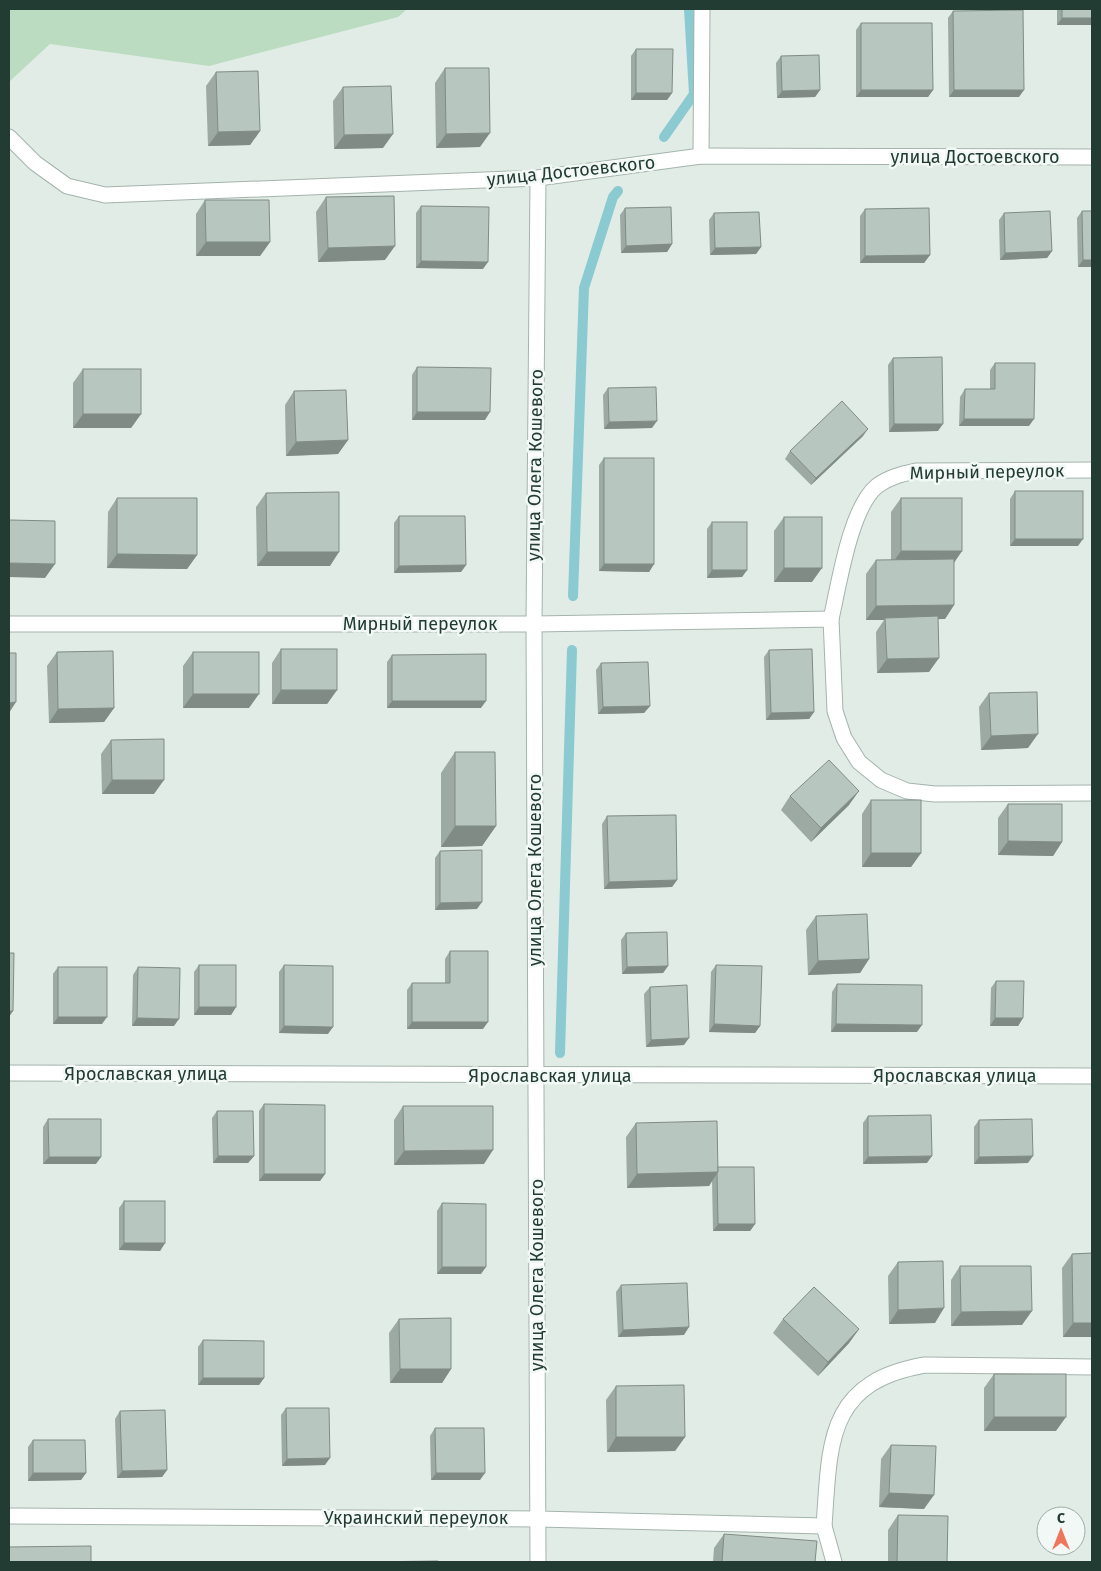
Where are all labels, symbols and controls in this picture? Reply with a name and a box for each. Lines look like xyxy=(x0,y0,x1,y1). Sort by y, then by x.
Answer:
street label: улица Достоевского xyxy=(890,146,1060,168)
street label: улица Достоевского xyxy=(486,151,656,191)
street label: улица Олега Кошевого xyxy=(522,369,548,561)
street label: Мирный переулок xyxy=(909,460,1065,484)
street label: Мирный переулок xyxy=(343,613,498,635)
street label: улица Олега Кошевого xyxy=(524,774,546,966)
street label: Ярославская улица xyxy=(64,1063,228,1085)
street label: Ярославская улица xyxy=(468,1065,632,1087)
street label: Ярославская улица xyxy=(873,1065,1037,1087)
street label: улица Олега Кошевого xyxy=(526,1179,548,1371)
north arrow xyxy=(1036,1506,1086,1556)
street label: Украинский переулок xyxy=(324,1507,509,1529)
text: С xyxy=(1057,1510,1065,1527)

